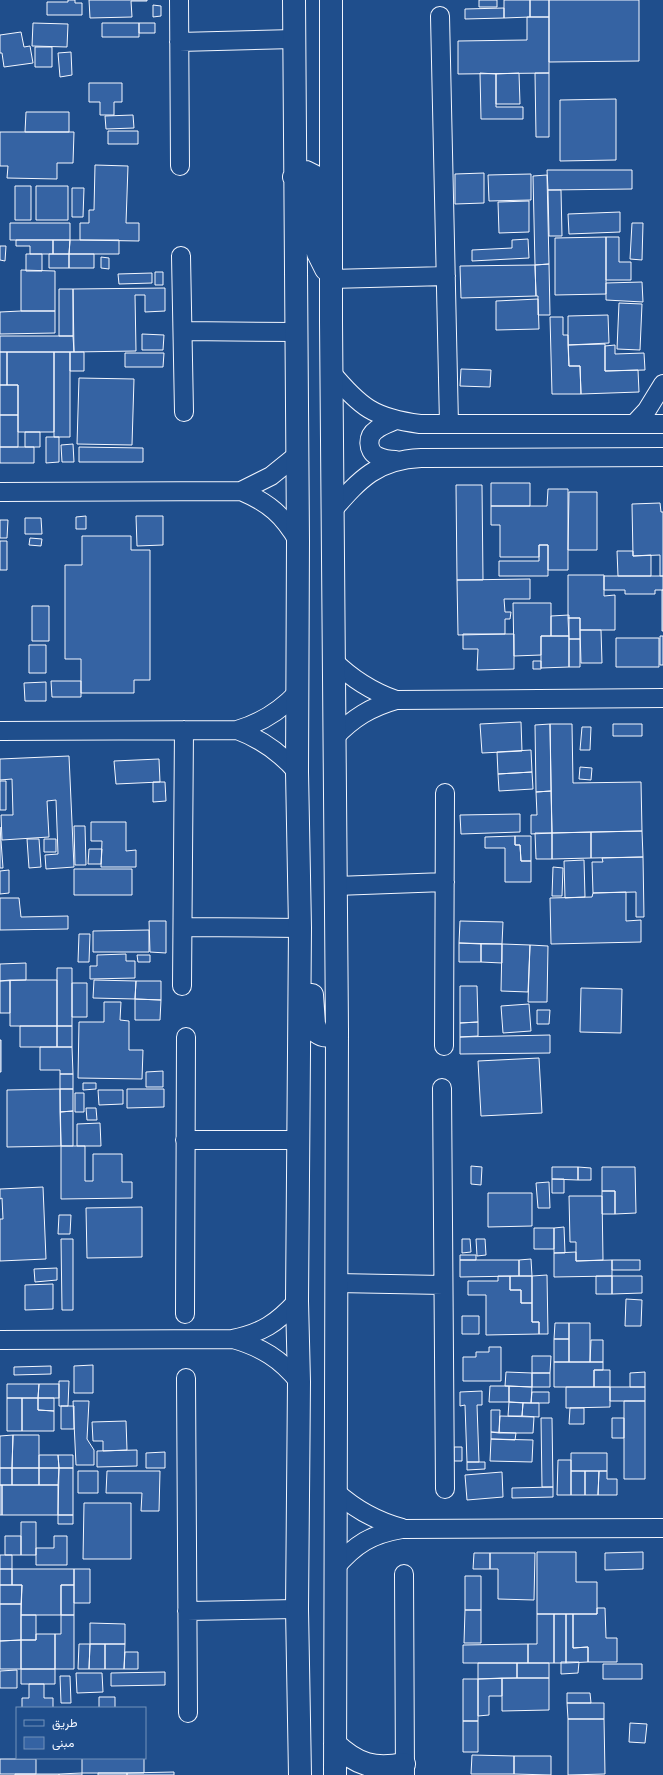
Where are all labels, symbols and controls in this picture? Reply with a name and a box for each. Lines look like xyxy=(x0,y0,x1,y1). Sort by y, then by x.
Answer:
legend xyxy=(16,1707,146,1759)
text: طريق xyxy=(52,1716,78,1731)
text: مبنى xyxy=(52,1736,74,1751)

